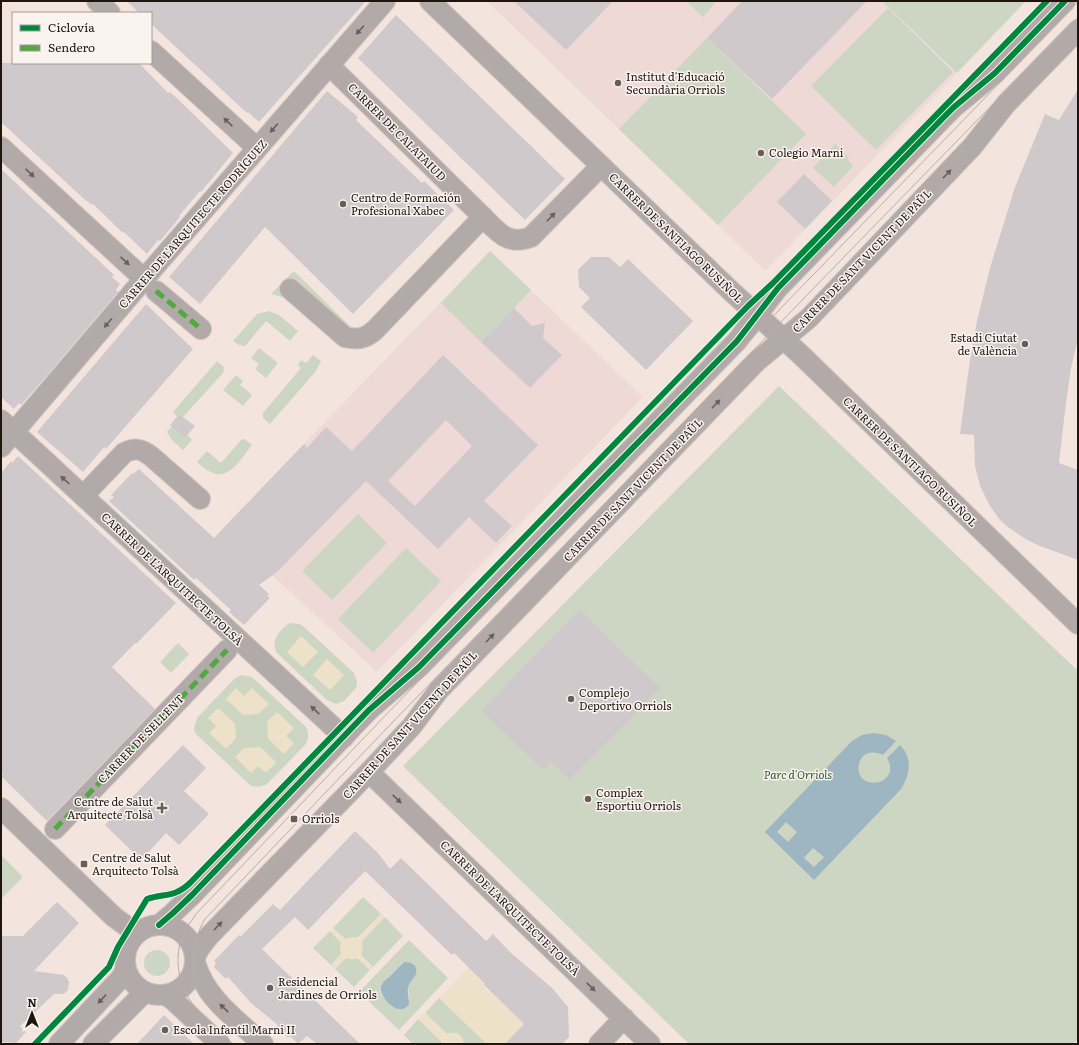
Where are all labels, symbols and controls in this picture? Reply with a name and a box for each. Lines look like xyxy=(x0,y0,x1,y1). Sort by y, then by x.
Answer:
legend xyxy=(12,12,152,64)
text: Ciclovía xyxy=(48,18,95,36)
one-way arrow xyxy=(355,25,364,36)
text: Sendero xyxy=(48,38,95,56)
place label: Institut d'Educació Secundària Orriols xyxy=(626,68,725,97)
marker: Institut d'Educació Secundària Orriols xyxy=(613,78,623,88)
street label: CARRER DE CALATAIUD xyxy=(345,79,450,184)
one-way arrow xyxy=(223,117,233,126)
one-way arrow xyxy=(270,123,279,134)
street label: CARRER DE L'ARQUITECTE RODRÍGUEZ xyxy=(114,136,270,311)
place label: Colegio Marni xyxy=(769,144,844,160)
marker: Colegio Marni xyxy=(756,148,766,158)
one-way arrow xyxy=(25,169,35,178)
street label: CARRER DE SANTIAGO RUSIÑOL xyxy=(606,169,747,306)
one-way arrow xyxy=(942,169,951,179)
street label: CARRER DE SANT VICENT DE PAÜL xyxy=(788,185,934,336)
place label: Centro de Formación Profesional Xabec xyxy=(351,189,461,218)
marker: Centro de Formación Profesional Xabec xyxy=(338,199,348,209)
one-way arrow xyxy=(546,212,555,222)
one-way arrow xyxy=(120,257,130,266)
one-way arrow xyxy=(103,317,112,328)
place label: Estadi Ciutat de València xyxy=(950,329,1018,358)
marker: Estadi Ciutat de València xyxy=(1020,339,1030,349)
street label: CARRER DE SANTIAGO RUSIÑOL xyxy=(840,393,981,530)
one-way arrow xyxy=(711,399,721,409)
street label: CARRER DE SANT VICENT DE PAÜL xyxy=(559,414,705,565)
one-way arrow xyxy=(60,475,70,485)
street label: CARRER DE L'ARQUITECTE TOLSÀ xyxy=(98,508,247,648)
one-way arrow xyxy=(485,633,494,643)
street label: CARRER DE SANT VICENT DE PAÜL xyxy=(338,647,480,802)
place label: Complejo Deportivo Orriols xyxy=(579,684,671,713)
street label: CARRER DE SELLENT xyxy=(93,690,187,786)
marker: Complejo Deportivo Orriols xyxy=(566,694,576,704)
one-way arrow xyxy=(310,706,320,715)
park label: Parc d'Orriols xyxy=(764,766,832,782)
place label: Complex Esportiu Orriols xyxy=(596,784,681,813)
place label: Centre de Salut Arquitecte Tolsà xyxy=(67,793,154,822)
one-way arrow xyxy=(392,794,402,804)
marker: Complex Esportiu Orriols xyxy=(583,794,593,804)
marker: Centre de Salut Arquitecte Tolsà xyxy=(156,802,168,814)
place label: Orriols xyxy=(302,810,339,826)
marker: Orriols xyxy=(289,814,299,824)
street label: CARRER DE L'ARQUITECTE TOLSÀ xyxy=(437,836,584,978)
place label: Centre de Salut Arquitecto Tolsà xyxy=(92,849,179,878)
marker: Centre de Salut Arquitecto Tolsà xyxy=(79,859,89,869)
one-way arrow xyxy=(213,921,223,931)
place label: Residencial Jardines de Orriols xyxy=(278,973,377,1002)
one-way arrow xyxy=(586,982,596,992)
marker: Residencial Jardines de Orriols xyxy=(265,983,275,993)
north arrow xyxy=(12,993,52,1033)
text: N xyxy=(27,994,37,1010)
one-way arrow xyxy=(97,994,106,1004)
one-way arrow xyxy=(219,1003,229,1013)
place label: Escola Infantil Marni II xyxy=(173,1021,295,1037)
marker: Escola Infantil Marni II xyxy=(160,1025,170,1035)

